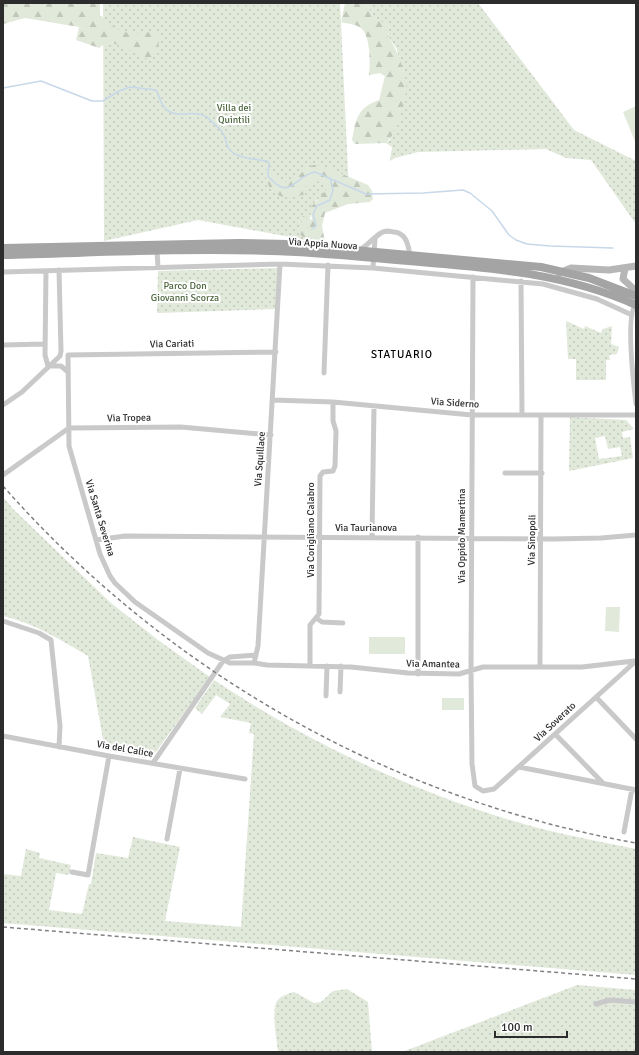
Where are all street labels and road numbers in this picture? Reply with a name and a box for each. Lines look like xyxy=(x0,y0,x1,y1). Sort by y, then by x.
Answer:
street label: Via Appia Nuova xyxy=(288,236,358,252)
street label: Via Cariati xyxy=(150,338,194,350)
street label: Via Siderno xyxy=(430,395,480,411)
street label: Via Tropea xyxy=(107,412,151,424)
street label: Via Squillace xyxy=(252,431,268,487)
street label: Via Santa Severina xyxy=(83,478,117,558)
street label: Via Corigliano Calabro xyxy=(305,482,317,578)
street label: Via Oppido Mamertina xyxy=(456,488,468,584)
street label: Via Sinopoli xyxy=(526,515,538,565)
street label: Via Taurianova xyxy=(335,522,397,534)
street label: Via Amantea xyxy=(406,658,460,670)
street label: Via Soverato xyxy=(532,700,578,744)
street label: Via del Calice xyxy=(96,738,154,760)

